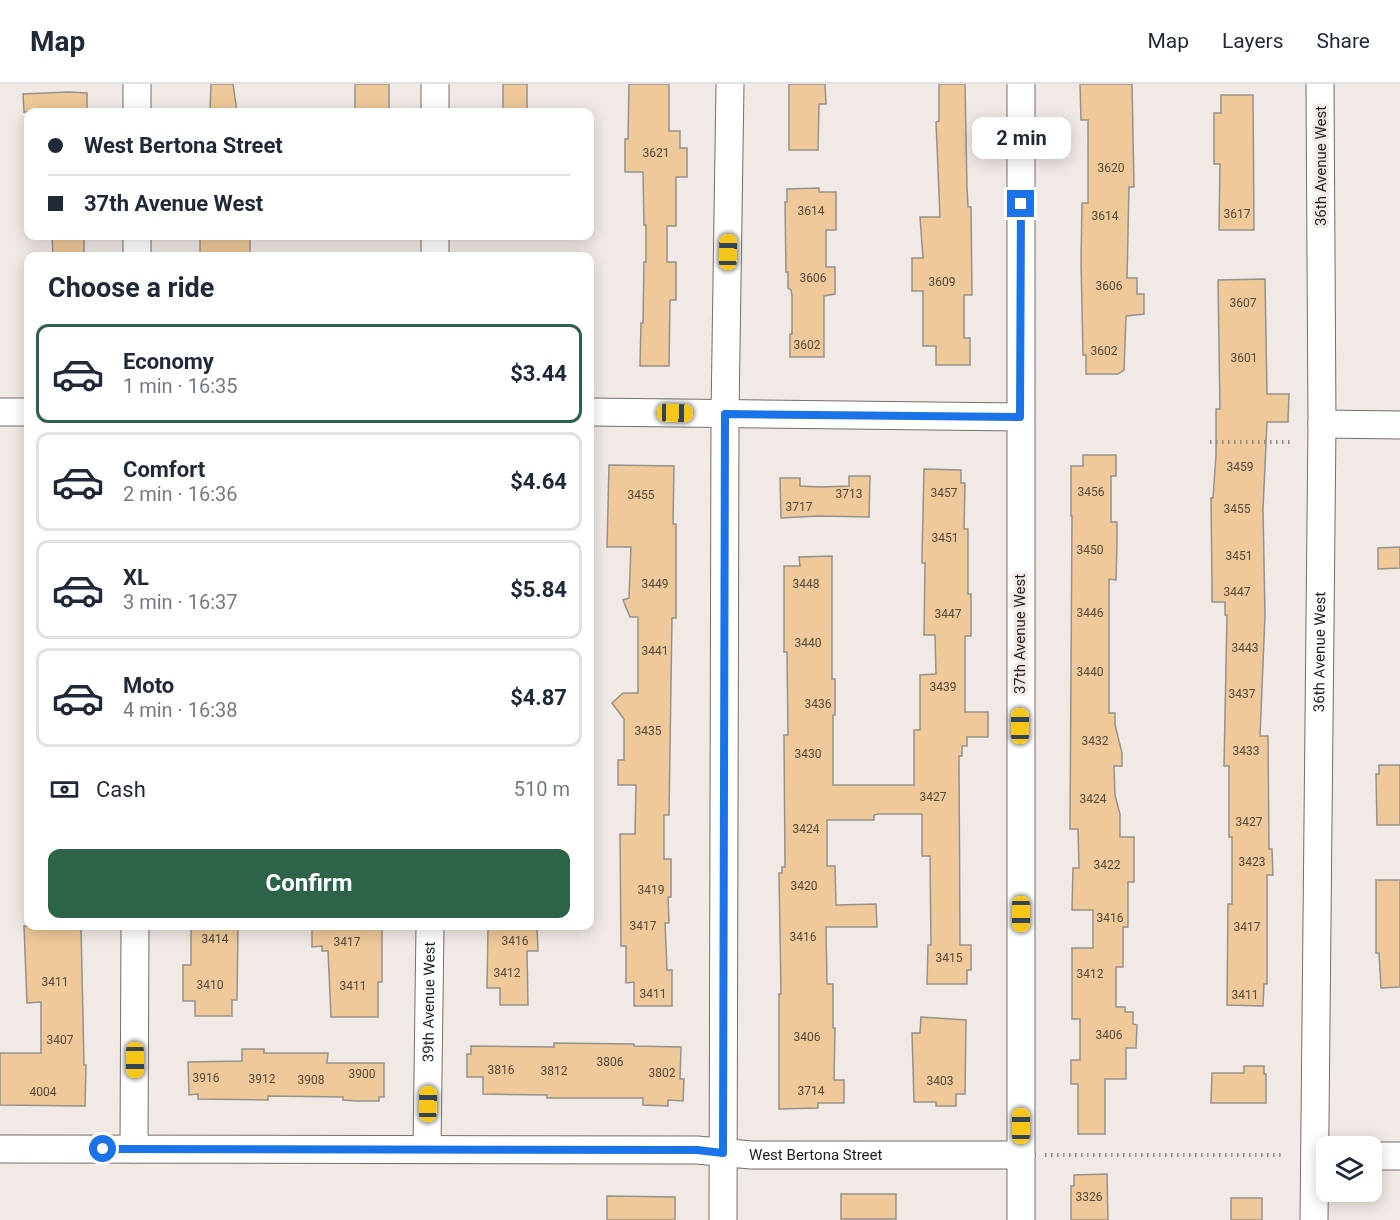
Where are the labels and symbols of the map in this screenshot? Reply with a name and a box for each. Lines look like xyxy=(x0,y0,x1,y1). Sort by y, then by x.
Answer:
street label: 36th Avenue West xyxy=(1312,106,1330,226)
callout: 2 min xyxy=(972,117,1070,159)
house number: 3621 xyxy=(643,146,669,160)
house number: 3620 xyxy=(1098,161,1125,175)
route end xyxy=(1007,190,1034,217)
house number: 3614 xyxy=(798,204,825,218)
house number: 3617 xyxy=(1224,207,1251,221)
house number: 3614 xyxy=(1092,209,1119,223)
car xyxy=(719,234,737,270)
house number: 3606 xyxy=(800,271,827,285)
house number: 3609 xyxy=(929,275,955,289)
house number: 3606 xyxy=(1096,279,1123,293)
house number: 3607 xyxy=(1230,296,1257,310)
house number: 3602 xyxy=(794,338,821,352)
house number: 3602 xyxy=(1091,344,1118,358)
house number: 3601 xyxy=(1231,351,1257,365)
car xyxy=(657,404,693,422)
house number: 3459 xyxy=(1227,460,1253,474)
house number: 3456 xyxy=(1078,485,1105,499)
house number: 3457 xyxy=(931,486,958,500)
house number: 3713 xyxy=(836,487,862,501)
house number: 3455 xyxy=(628,488,655,502)
house number: 3717 xyxy=(786,500,813,514)
house number: 3455 xyxy=(1224,502,1251,516)
house number: 3451 xyxy=(932,531,958,545)
house number: 3450 xyxy=(1077,543,1104,557)
house number: 3451 xyxy=(1226,549,1252,563)
street label: 37th Avenue West xyxy=(1011,574,1029,694)
house number: 3449 xyxy=(642,577,668,591)
house number: 3448 xyxy=(793,577,820,591)
house number: 3447 xyxy=(1224,585,1251,599)
street label: 36th Avenue West xyxy=(1310,592,1329,712)
house number: 3446 xyxy=(1077,606,1104,620)
house number: 3447 xyxy=(935,607,962,621)
house number: 3440 xyxy=(795,636,822,650)
house number: 3443 xyxy=(1232,641,1258,655)
house number: 3441 xyxy=(642,644,668,658)
house number: 3440 xyxy=(1077,665,1104,679)
house number: 3439 xyxy=(930,680,956,694)
house number: 3437 xyxy=(1229,687,1256,701)
house number: 3436 xyxy=(805,697,832,711)
car xyxy=(1011,708,1029,744)
house number: 3435 xyxy=(635,724,662,738)
house number: 3432 xyxy=(1082,734,1109,748)
house number: 3433 xyxy=(1233,744,1259,758)
house number: 3430 xyxy=(795,747,822,761)
house number: 3427 xyxy=(920,790,947,804)
house number: 3424 xyxy=(1080,792,1107,806)
house number: 3427 xyxy=(1236,815,1263,829)
house number: 3424 xyxy=(793,822,820,836)
house number: 3423 xyxy=(1239,855,1265,869)
house number: 3422 xyxy=(1094,858,1121,872)
house number: 3420 xyxy=(791,879,818,893)
house number: 3419 xyxy=(638,883,664,897)
car xyxy=(1012,896,1030,932)
house number: 3416 xyxy=(1097,911,1124,925)
house number: 3417 xyxy=(630,919,657,933)
house number: 3417 xyxy=(1234,920,1261,934)
house number: 3416 xyxy=(790,930,817,944)
house number: 3414 xyxy=(202,932,229,946)
house number: 3416 xyxy=(502,934,529,948)
house number: 3417 xyxy=(334,935,361,949)
street label: 39th Avenue West xyxy=(419,942,439,1062)
house number: 3415 xyxy=(936,951,963,965)
house number: 3412 xyxy=(494,966,521,980)
house number: 3412 xyxy=(1077,967,1104,981)
house number: 3411 xyxy=(42,975,68,989)
house number: 3410 xyxy=(197,978,224,992)
house number: 3411 xyxy=(340,979,366,993)
house number: 3411 xyxy=(640,987,666,1001)
house number: 3411 xyxy=(1232,988,1258,1002)
house number: 3406 xyxy=(1096,1028,1123,1042)
house number: 3406 xyxy=(794,1030,821,1044)
house number: 3407 xyxy=(47,1033,74,1047)
car xyxy=(126,1042,144,1078)
house number: 3806 xyxy=(597,1055,624,1069)
house number: 3816 xyxy=(488,1063,515,1077)
house number: 3812 xyxy=(541,1064,568,1078)
house number: 3802 xyxy=(649,1066,676,1080)
house number: 3900 xyxy=(349,1067,376,1081)
house number: 3916 xyxy=(193,1071,220,1085)
house number: 3912 xyxy=(249,1072,276,1086)
house number: 3908 xyxy=(298,1073,325,1087)
house number: 3403 xyxy=(927,1074,953,1088)
house number: 3714 xyxy=(798,1084,825,1098)
house number: 4004 xyxy=(30,1085,57,1099)
car xyxy=(419,1086,437,1122)
car xyxy=(1012,1108,1030,1144)
route start xyxy=(89,1135,116,1162)
street label: West Bertona Street xyxy=(749,1146,883,1164)
house number: 3326 xyxy=(1076,1190,1103,1204)

